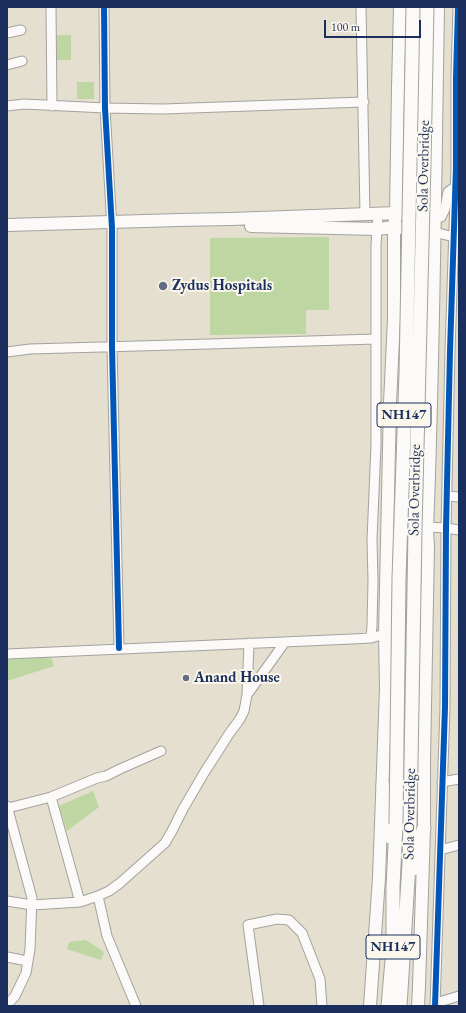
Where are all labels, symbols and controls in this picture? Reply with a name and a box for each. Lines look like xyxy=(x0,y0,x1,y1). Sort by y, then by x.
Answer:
scale bar xyxy=(326,12,423,38)
text: 100 m xyxy=(331,19,360,35)
street label: Sola Overbridge xyxy=(414,120,434,212)
place label: Zydus Hospitals xyxy=(172,277,272,295)
marker: Zydus Hospitals xyxy=(157,280,169,292)
road number: NH147 xyxy=(377,403,431,427)
street label: Sola Overbridge xyxy=(405,444,425,536)
place label: Anand House xyxy=(194,669,280,687)
marker: Anand House xyxy=(181,673,191,683)
street label: Sola Overbridge xyxy=(400,768,420,860)
road number: NH147 xyxy=(366,935,420,959)

